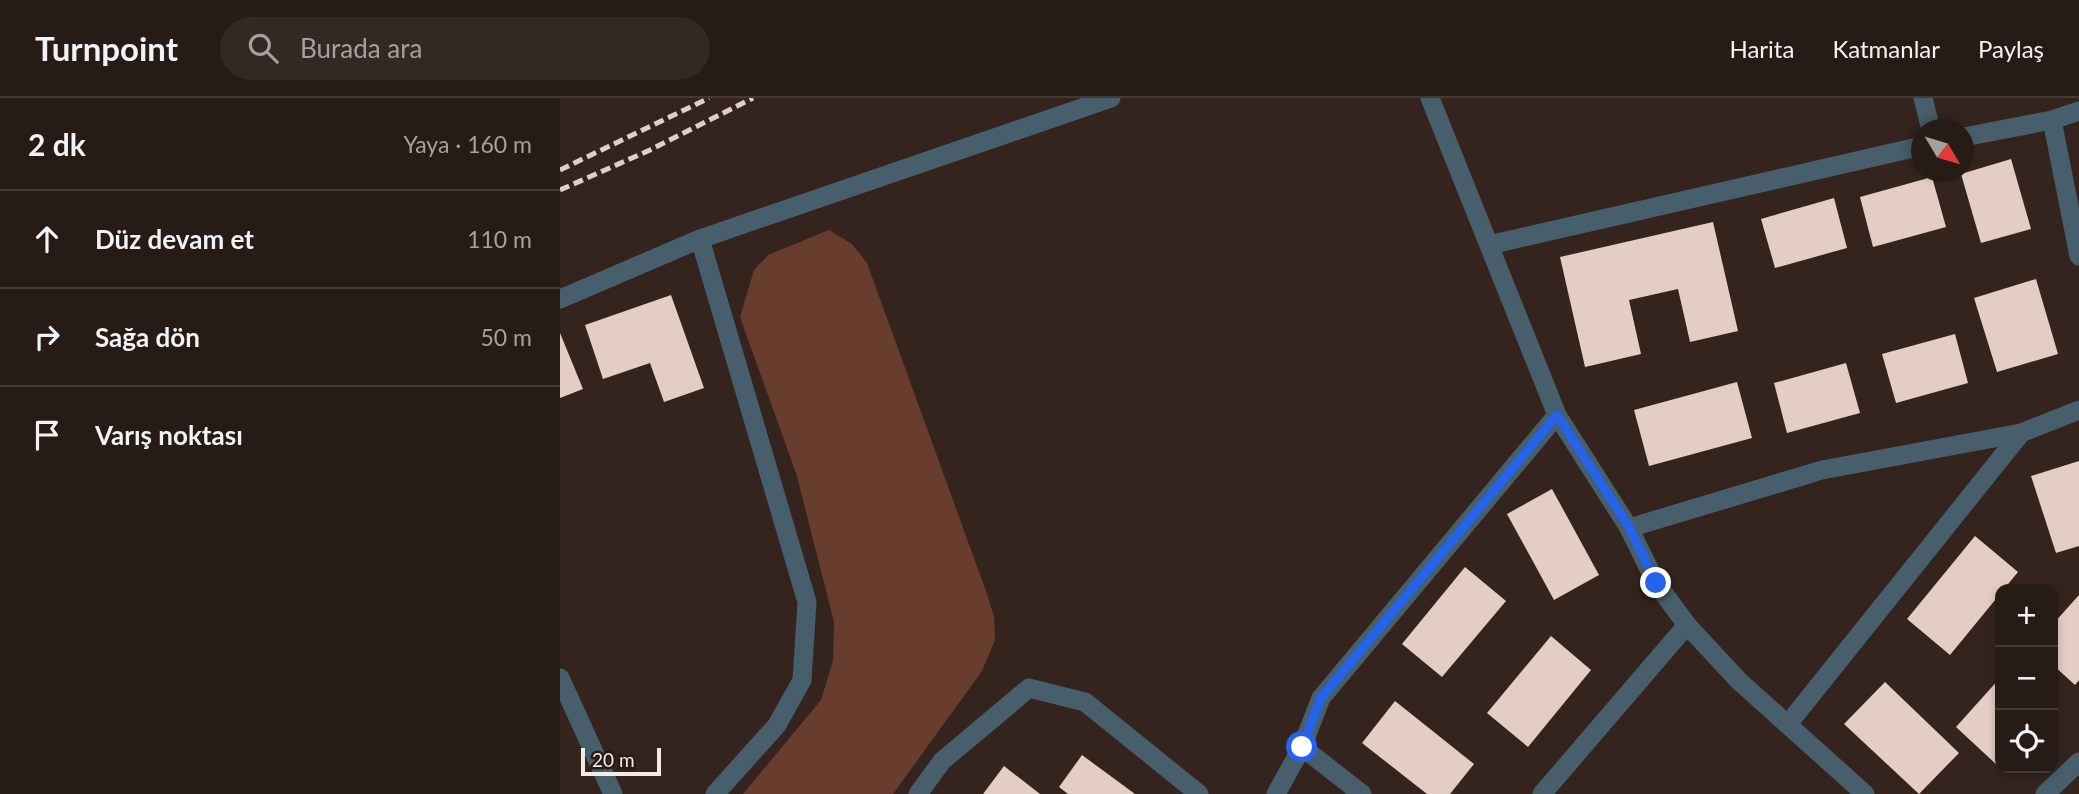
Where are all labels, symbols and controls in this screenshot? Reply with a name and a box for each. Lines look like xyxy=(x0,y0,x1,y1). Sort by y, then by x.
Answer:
search box xyxy=(220,17,710,80)
text: Turnpoint xyxy=(35,28,178,68)
icon: search xyxy=(244,29,282,67)
text: Burada ara xyxy=(300,32,422,64)
text: Harita xyxy=(1729,34,1794,63)
text: Katmanlar xyxy=(1832,34,1940,63)
text: Paylaş xyxy=(1978,34,2044,63)
north arrow xyxy=(1911,119,1974,182)
text: 2 dk xyxy=(28,126,86,162)
text: Yaya · 160 m xyxy=(403,130,532,158)
icon: ahead xyxy=(28,220,66,258)
text: Düz devam et xyxy=(95,223,254,255)
text: 110 m xyxy=(467,225,532,253)
icon: right xyxy=(28,318,66,356)
text: Sağa dön xyxy=(95,321,200,353)
text: 50 m xyxy=(481,323,532,351)
icon: arrive xyxy=(28,416,66,454)
text: Varış noktası xyxy=(95,419,243,451)
route end xyxy=(1640,567,1671,598)
map controls xyxy=(1995,584,2058,773)
button: + xyxy=(1995,584,2058,647)
button: − xyxy=(1995,647,2058,710)
button: locate xyxy=(1995,710,2058,773)
route start xyxy=(1286,731,1317,762)
scale bar xyxy=(581,745,662,777)
text: 20 m xyxy=(592,748,635,771)

